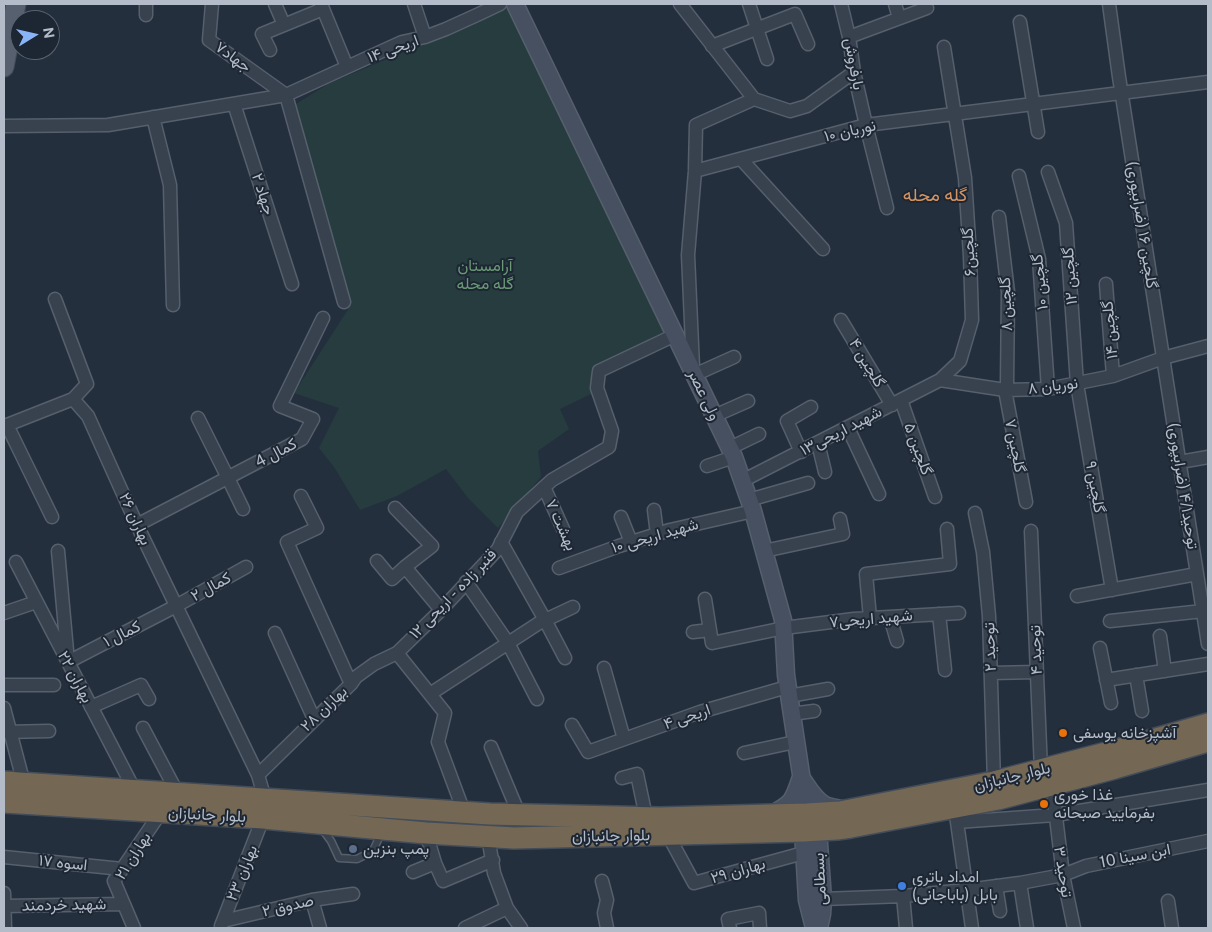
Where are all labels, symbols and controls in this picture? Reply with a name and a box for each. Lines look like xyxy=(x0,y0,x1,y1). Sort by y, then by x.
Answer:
north arrow xyxy=(10,10,60,60)
text: N xyxy=(40,26,58,39)
street label: اریحی ۱۴ xyxy=(365,31,421,67)
street label: بارفروش xyxy=(840,36,868,92)
street label: جهاد۷ xyxy=(211,37,255,77)
street label: نوریان ۱۰ xyxy=(822,116,878,146)
street label: گلچین ۱۶ (ضرابپوری) xyxy=(1122,160,1162,290)
street label: جهاد ۲ xyxy=(247,171,279,217)
district label: گله محله xyxy=(903,184,967,206)
street label: گلچین۶ xyxy=(958,227,980,277)
street label: گلچین ۱۲ xyxy=(1058,246,1082,306)
street label: گلچین ۱۰ xyxy=(1028,253,1052,311)
park label: آرامستان گله محله xyxy=(456,256,514,294)
street label: گلچین ۸ xyxy=(995,277,1017,331)
street label: گلچین ۱۴ xyxy=(1098,300,1122,360)
street label: گلچین ۴ xyxy=(845,335,889,391)
street label: ولی عصر xyxy=(683,366,725,424)
street label: نوریان ۸ xyxy=(1027,373,1079,399)
street label: شهید اریحی۱۳ xyxy=(797,402,885,460)
street label: گلچین ۷ xyxy=(1000,418,1030,474)
street label: گلچین ۵ xyxy=(900,420,936,478)
street label: توحید۴/۱ (ضرابپوری) xyxy=(1164,422,1202,550)
street label: کمال 4 xyxy=(252,434,300,472)
street label: گلچین ۹ xyxy=(1081,459,1109,515)
street label: بهاران ۲۶ xyxy=(114,490,156,548)
street label: بهشت ۷ xyxy=(541,496,581,554)
street label: شهید اریحی ۱۰ xyxy=(609,514,701,558)
street label: قنبر زاده - اریحی ۱۲ xyxy=(405,545,501,643)
street label: کمال ۲ xyxy=(188,568,234,606)
street label: شهید اریحی۷ xyxy=(828,606,914,632)
street label: کمال ۱ xyxy=(100,617,144,651)
street label: توحید ۲ xyxy=(980,622,1000,672)
street label: توحید ۴ xyxy=(1026,625,1046,675)
street label: بهاران ۲۲ xyxy=(53,648,97,706)
street label: بهاران ۲۸ xyxy=(297,682,351,736)
street label: اریحی ۴ xyxy=(661,700,713,734)
place label: آشپزخانه یوسفی xyxy=(1073,723,1176,743)
marker: آشپزخانه یوسفی xyxy=(1057,727,1069,739)
street label: بلوار جانبازان xyxy=(972,758,1052,796)
place label: غذا خوری بفرمایید صبحانه xyxy=(1054,785,1155,823)
marker: غذا خوری بفرمایید صبحانه xyxy=(1038,798,1050,810)
street label: بلوار جانبازان xyxy=(167,803,247,827)
street label: بلوار جانبازان xyxy=(572,826,650,846)
street label: بهاران ۲۱ xyxy=(111,829,155,883)
place label: پمپ بنزین xyxy=(363,839,429,859)
street label: ابن سینا 10 xyxy=(1098,840,1172,872)
street label: بهاران ۲۳ xyxy=(222,842,262,904)
marker: پمپ بنزین xyxy=(347,843,359,855)
street label: توحید ۳ xyxy=(1049,845,1077,899)
street label: اسوه ۱۷ xyxy=(38,851,88,875)
street label: بسطامی xyxy=(809,852,831,906)
street label: بهاران ۲۹ xyxy=(709,854,767,888)
place label: امداد باتری بابل (باباجانی) xyxy=(912,867,998,905)
marker: امداد باتری بابل (باباجانی) xyxy=(896,880,908,892)
street label: صدوق ۲ xyxy=(260,891,316,921)
street label: شهید خردمند xyxy=(22,895,106,915)

